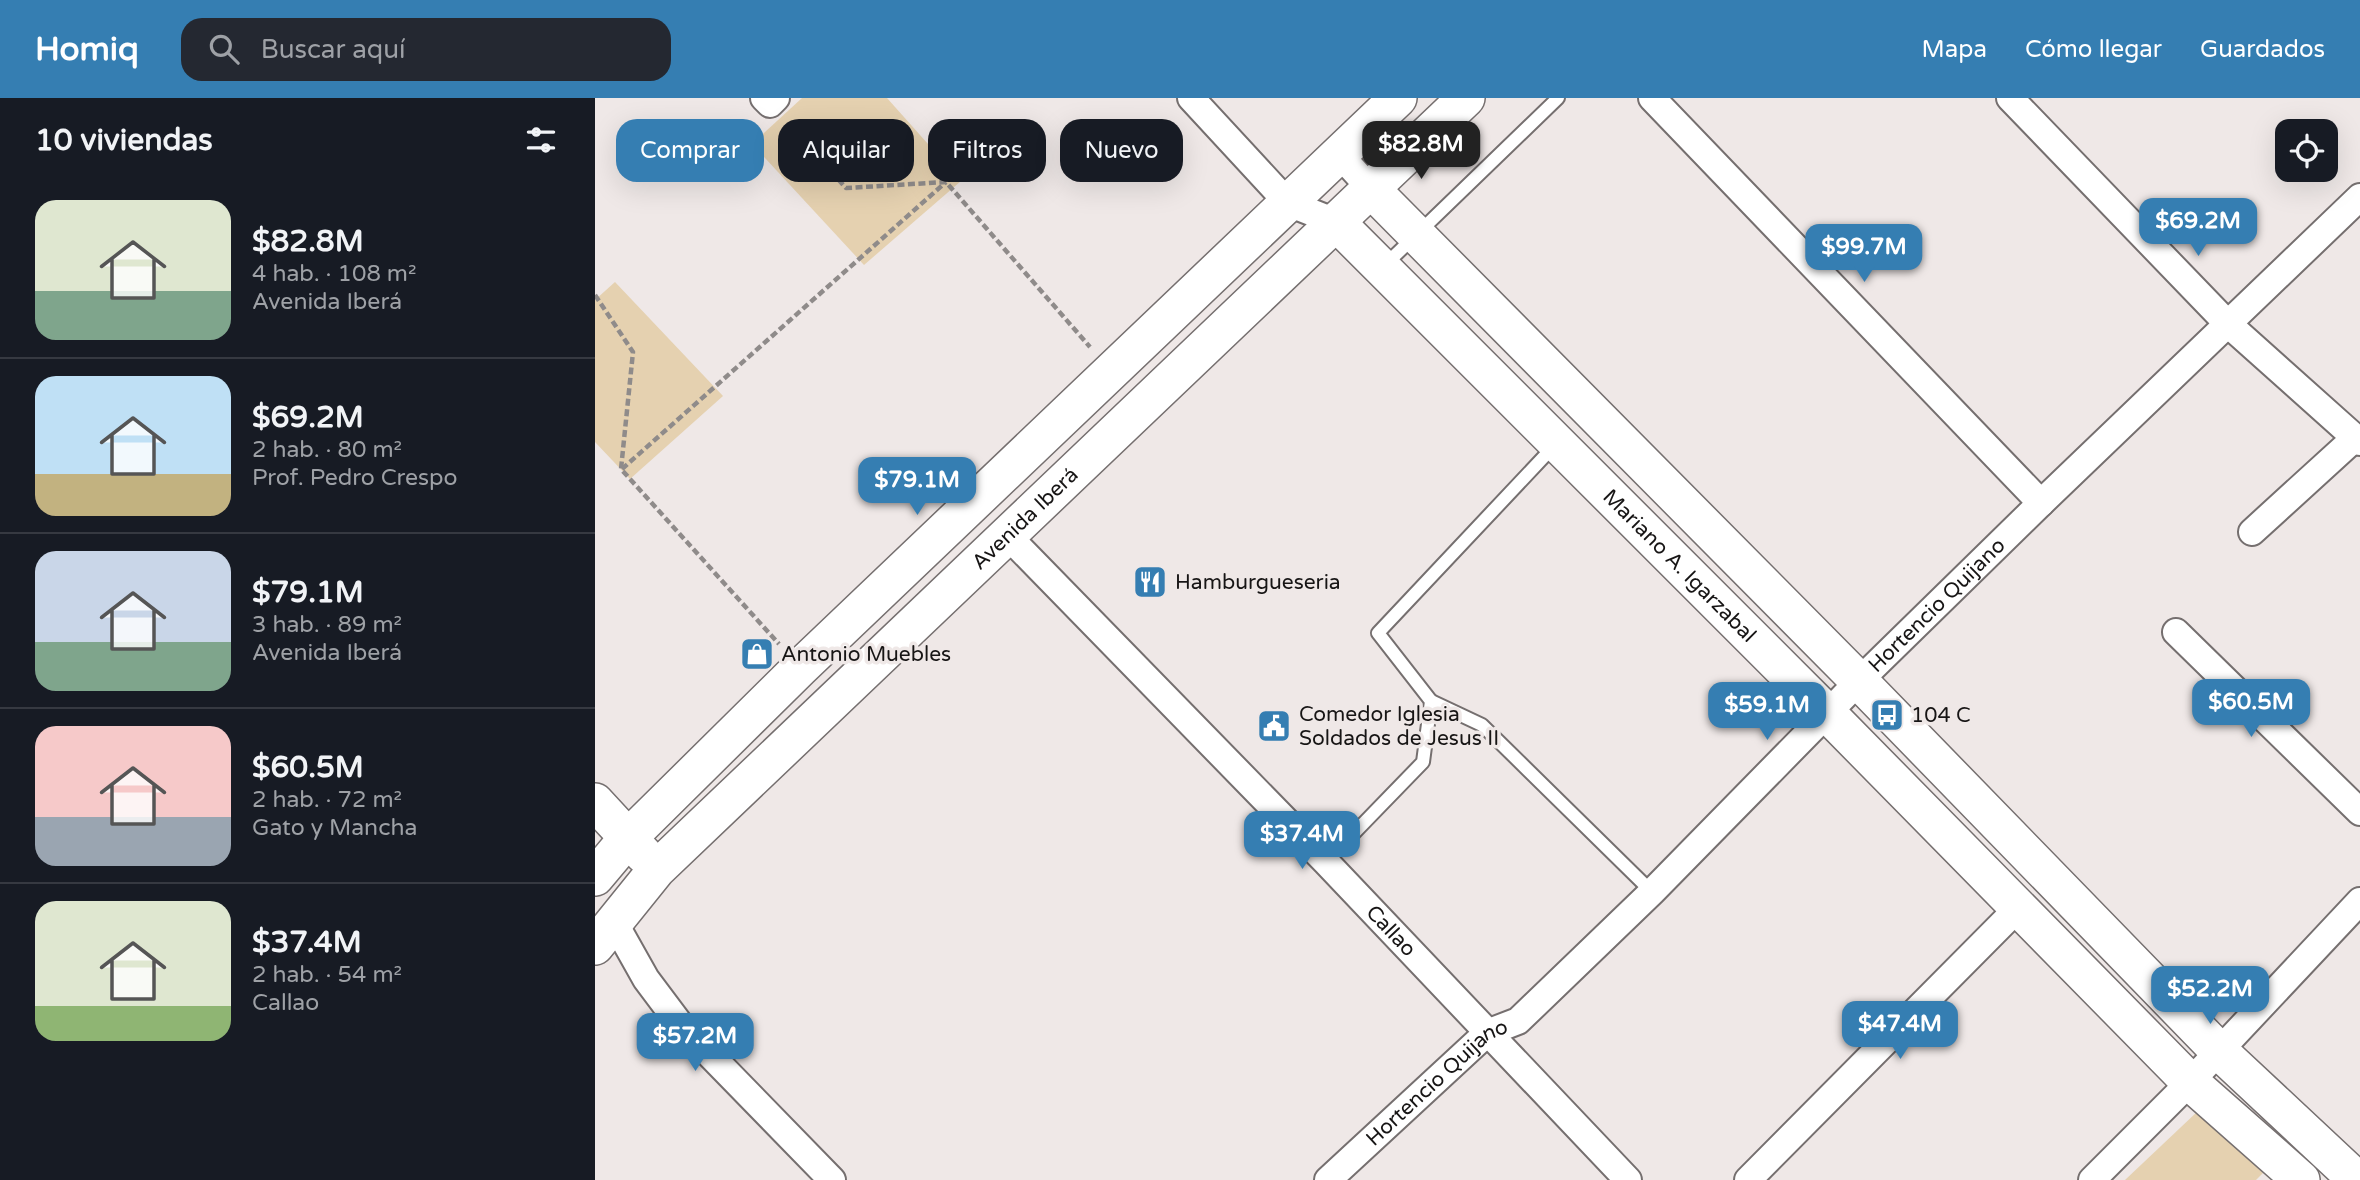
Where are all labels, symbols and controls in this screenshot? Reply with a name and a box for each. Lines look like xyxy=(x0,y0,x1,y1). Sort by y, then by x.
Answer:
search box xyxy=(181,18,671,81)
text: Homiq xyxy=(35,30,139,69)
icon: search xyxy=(205,30,243,68)
text: Buscar aquí xyxy=(261,34,406,65)
text: Mapa xyxy=(1922,35,1987,64)
text: Cómo llegar xyxy=(2025,35,2162,64)
text: Guardados xyxy=(2200,35,2325,64)
chip: Comprar xyxy=(616,119,764,182)
chip: Alquilar xyxy=(778,119,914,182)
chip: Filtros xyxy=(928,119,1046,182)
chip: Nuevo xyxy=(1060,119,1183,182)
map controls xyxy=(2275,119,2338,182)
button: locate xyxy=(2275,119,2338,182)
icon: filters xyxy=(522,121,560,159)
text: 10 viviendas xyxy=(35,122,213,159)
pin: $82.8M xyxy=(1364,122,1478,181)
text: $82.8M xyxy=(1378,130,1464,158)
pin: $69.2M xyxy=(2141,198,2255,258)
text: $69.2M xyxy=(2155,207,2241,235)
text: $82.8M xyxy=(252,223,364,260)
pin: $99.7M xyxy=(1807,225,1921,284)
icon: home xyxy=(91,228,175,312)
text: $99.7M xyxy=(1821,233,1907,261)
text: 4 hab. · 108 m² xyxy=(252,260,417,288)
text: Avenida Iberá xyxy=(252,288,402,316)
text: $69.2M xyxy=(252,399,364,436)
icon: home xyxy=(91,404,175,488)
text: 2 hab. · 80 m² xyxy=(252,436,402,464)
pin: $79.1M xyxy=(860,458,974,517)
street label: Avenida Iberá xyxy=(967,462,1083,575)
text: Prof. Pedro Crespo xyxy=(252,464,458,492)
text: $79.1M xyxy=(874,466,960,494)
street label: Mariano A. Igarzabal xyxy=(1598,484,1761,647)
street label: Hortencio Quijano xyxy=(1863,533,2010,677)
restaurant icon: Hamburgueseria xyxy=(1131,563,1169,601)
place label: Hamburgueseria xyxy=(1175,570,1341,595)
text: $79.1M xyxy=(252,574,364,611)
icon: home xyxy=(91,579,175,663)
text: 3 hab. · 89 m² xyxy=(252,611,402,639)
shop icon: Antonio Muebles xyxy=(738,635,776,673)
text: Avenida Iberá xyxy=(252,639,402,667)
place label: Antonio Muebles xyxy=(781,642,951,667)
pin: $60.5M xyxy=(2194,680,2308,739)
pin: $59.1M xyxy=(1710,682,1824,742)
text: $60.5M xyxy=(2208,688,2294,716)
text: $59.1M xyxy=(1724,691,1810,719)
bus stop icon: 104 C xyxy=(1868,696,1906,734)
place label: Comedor Iglesia Soldados de Jesus II xyxy=(1299,702,1499,751)
place label: 104 C xyxy=(1911,703,1971,728)
public building icon: Comedor Iglesia Soldados de Jesus II xyxy=(1255,707,1293,745)
text: $60.5M xyxy=(252,749,364,786)
icon: home xyxy=(91,754,175,838)
text: 2 hab. · 72 m² xyxy=(252,786,402,814)
pin: $37.4M xyxy=(1245,812,1359,871)
text: Gato y Mancha xyxy=(252,814,417,842)
text: $37.4M xyxy=(1260,820,1344,848)
street label: Callao xyxy=(1361,900,1421,962)
text: $37.4M xyxy=(252,924,362,961)
icon: home xyxy=(91,929,175,1013)
text: 2 hab. · 54 m² xyxy=(252,961,402,989)
pin: $52.2M xyxy=(2153,967,2267,1026)
text: $52.2M xyxy=(2167,975,2253,1003)
text: Callao xyxy=(252,989,319,1017)
pin: $47.4M xyxy=(1843,1002,1957,1061)
text: $47.4M xyxy=(1858,1010,1942,1038)
pin: $57.2M xyxy=(638,1014,752,1073)
street label: Hortencio Quijano xyxy=(1361,1014,1511,1151)
text: $57.2M xyxy=(653,1022,737,1050)

